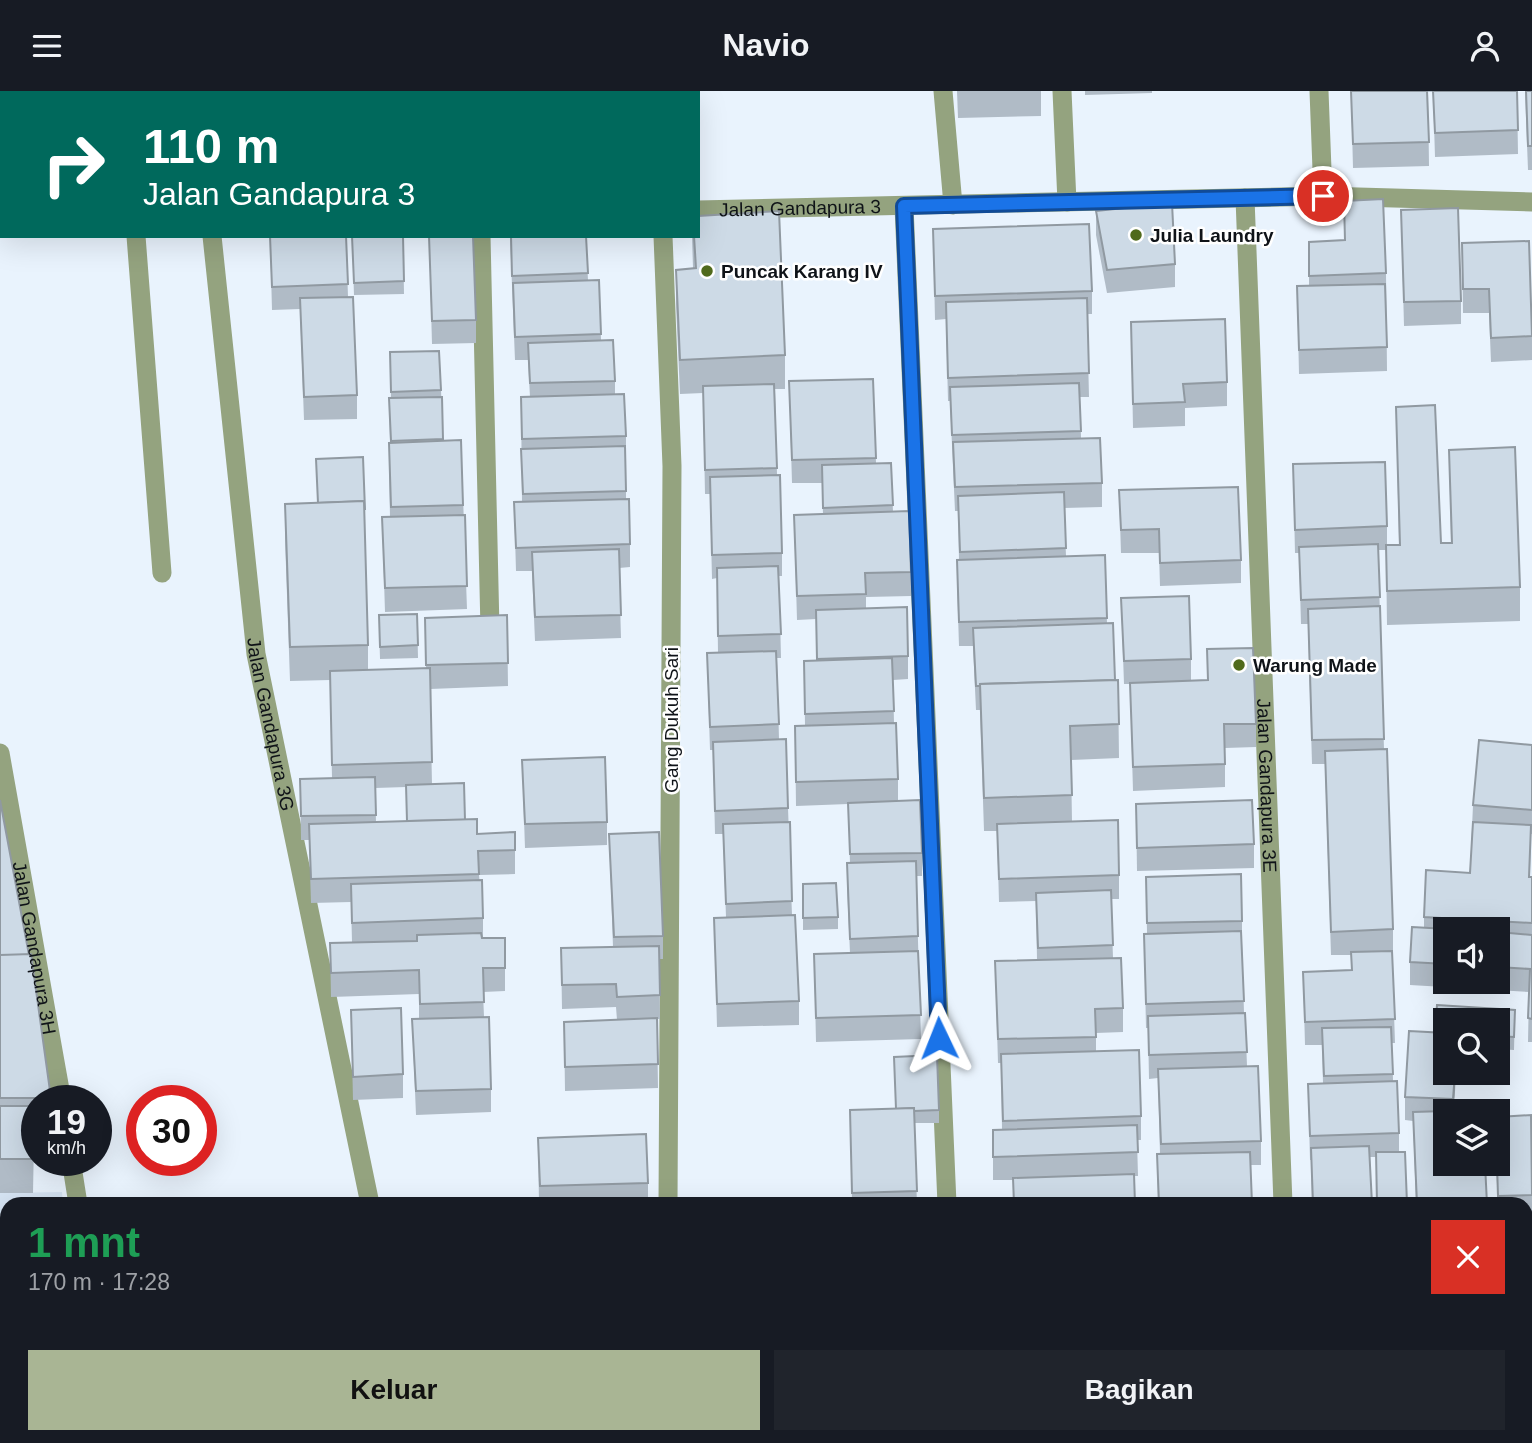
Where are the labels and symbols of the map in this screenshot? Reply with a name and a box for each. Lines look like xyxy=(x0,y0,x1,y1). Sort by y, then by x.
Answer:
pin xyxy=(1293,166,1353,226)
street label: Jalan Gandapura 3 xyxy=(719,196,881,221)
place label: Julia Laundry xyxy=(1150,225,1274,246)
marker: Julia Laundry xyxy=(1128,227,1144,243)
place label: Puncak Karang IV xyxy=(721,261,883,282)
marker: Puncak Karang IV xyxy=(699,263,715,279)
street label: Jalan Gandapura 3G xyxy=(243,636,298,813)
street label: Gang Dukuh Sari xyxy=(661,647,682,793)
place label: Warung Made xyxy=(1253,655,1377,676)
marker: Warung Made xyxy=(1231,657,1247,673)
street label: Jalan Gandapura 3E xyxy=(1253,698,1280,873)
street label: Jalan Gandapura 3H xyxy=(9,860,60,1036)
position arrow xyxy=(902,1001,976,1075)
speed limit sign: 30 xyxy=(126,1085,217,1176)

